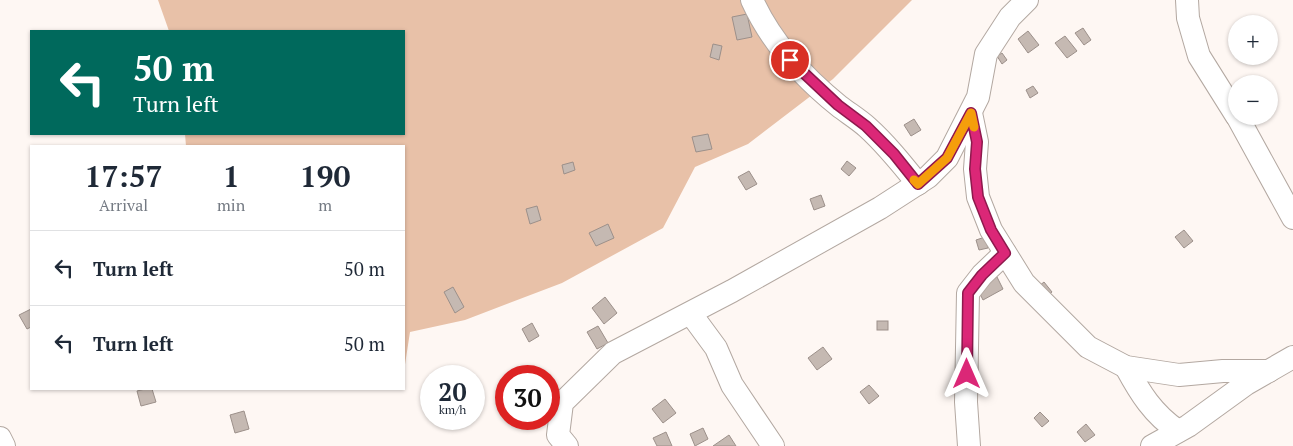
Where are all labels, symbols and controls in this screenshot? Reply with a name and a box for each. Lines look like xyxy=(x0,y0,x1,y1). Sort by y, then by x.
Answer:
map controls xyxy=(1228,15,1278,125)
button: + xyxy=(1228,15,1278,65)
pin xyxy=(769,39,811,81)
text: 50 m xyxy=(133,45,214,91)
icon: arrive xyxy=(776,46,804,74)
icon: left xyxy=(50,50,115,115)
button: − xyxy=(1228,75,1278,125)
text: Turn left xyxy=(133,89,219,118)
text: 17:57 xyxy=(84,156,163,196)
text: 1 xyxy=(223,156,240,196)
text: 190 xyxy=(300,156,351,196)
text: Arrival xyxy=(99,194,148,216)
text: min xyxy=(217,194,245,216)
text: m xyxy=(318,194,332,216)
icon: left xyxy=(50,254,78,282)
text: Turn left xyxy=(93,256,174,281)
text: 50 m xyxy=(344,256,385,281)
icon: left xyxy=(50,329,78,357)
text: Turn left xyxy=(93,331,174,356)
text: 50 m xyxy=(344,331,385,356)
position arrow xyxy=(940,347,992,399)
speed limit sign: 30 xyxy=(495,365,560,430)
text: 20 xyxy=(438,375,467,408)
text: km/h xyxy=(439,402,466,417)

